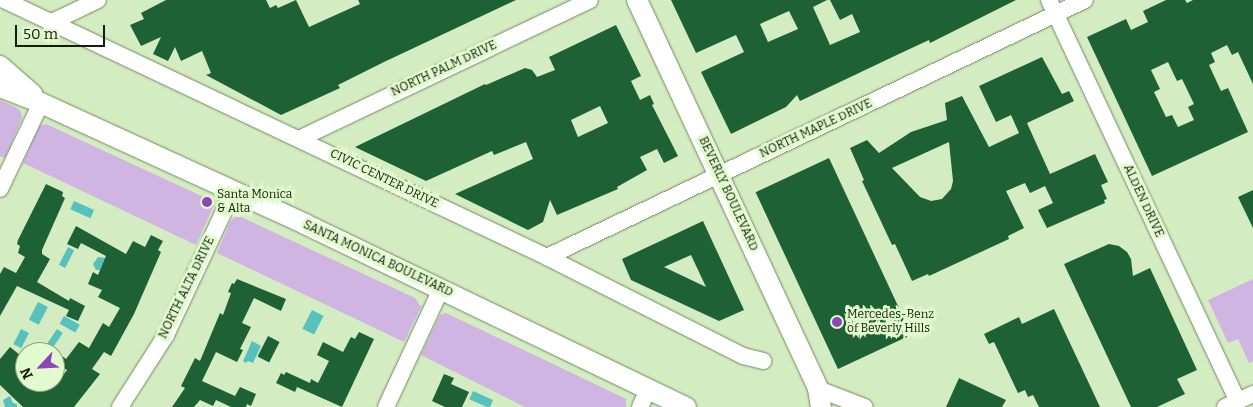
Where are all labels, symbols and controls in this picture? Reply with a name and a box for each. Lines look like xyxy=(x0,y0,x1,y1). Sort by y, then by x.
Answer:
scale bar xyxy=(18,15,108,47)
text: 50 m xyxy=(23,25,58,43)
street label: NORTH PALM DRIVE xyxy=(389,38,499,100)
street label: NORTH MAPLE DRIVE xyxy=(757,97,875,161)
street label: BEVERLY BOULEVARD xyxy=(695,135,761,253)
street label: CIVIC CENTER DRIVE xyxy=(327,146,441,212)
street label: ALDEN DRIVE xyxy=(1120,162,1166,240)
place label: Santa Monica & Alta xyxy=(217,188,292,216)
marker: Santa Monica & Alta xyxy=(201,196,213,208)
street label: SANTA MONICA BOULEVARD xyxy=(301,218,455,300)
street label: NORTH ALTA DRIVE xyxy=(156,235,218,341)
place label: Mercedes-Benz of Beverly Hills xyxy=(847,308,934,336)
marker: Mercedes-Benz of Beverly Hills xyxy=(831,316,843,328)
north arrow xyxy=(15,342,65,392)
text: N xyxy=(17,365,37,382)

